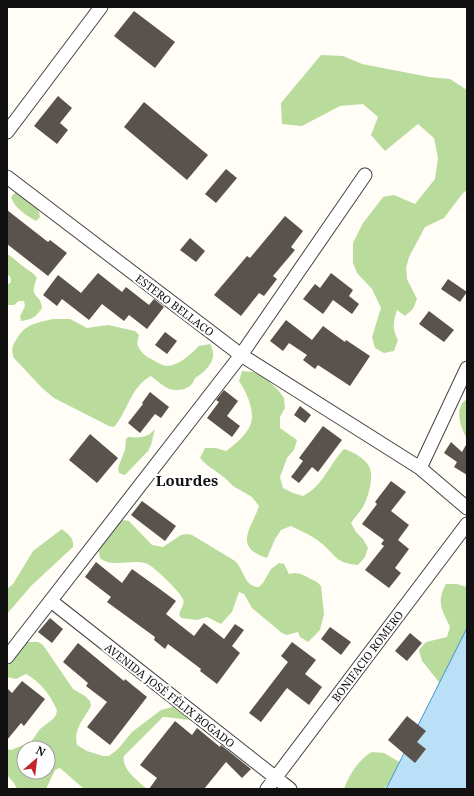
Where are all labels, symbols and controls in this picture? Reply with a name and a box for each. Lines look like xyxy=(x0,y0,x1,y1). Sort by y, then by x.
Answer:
street label: ESTERO BELLACO xyxy=(133,271,217,339)
district label: Lourdes xyxy=(156,470,218,490)
street label: BONIFACIO ROMERO xyxy=(328,607,406,705)
street label: AVENIDA JOSÉ FÉLIX BOGADO xyxy=(102,639,238,751)
north arrow xyxy=(16,740,56,780)
text: N xyxy=(34,742,49,760)

